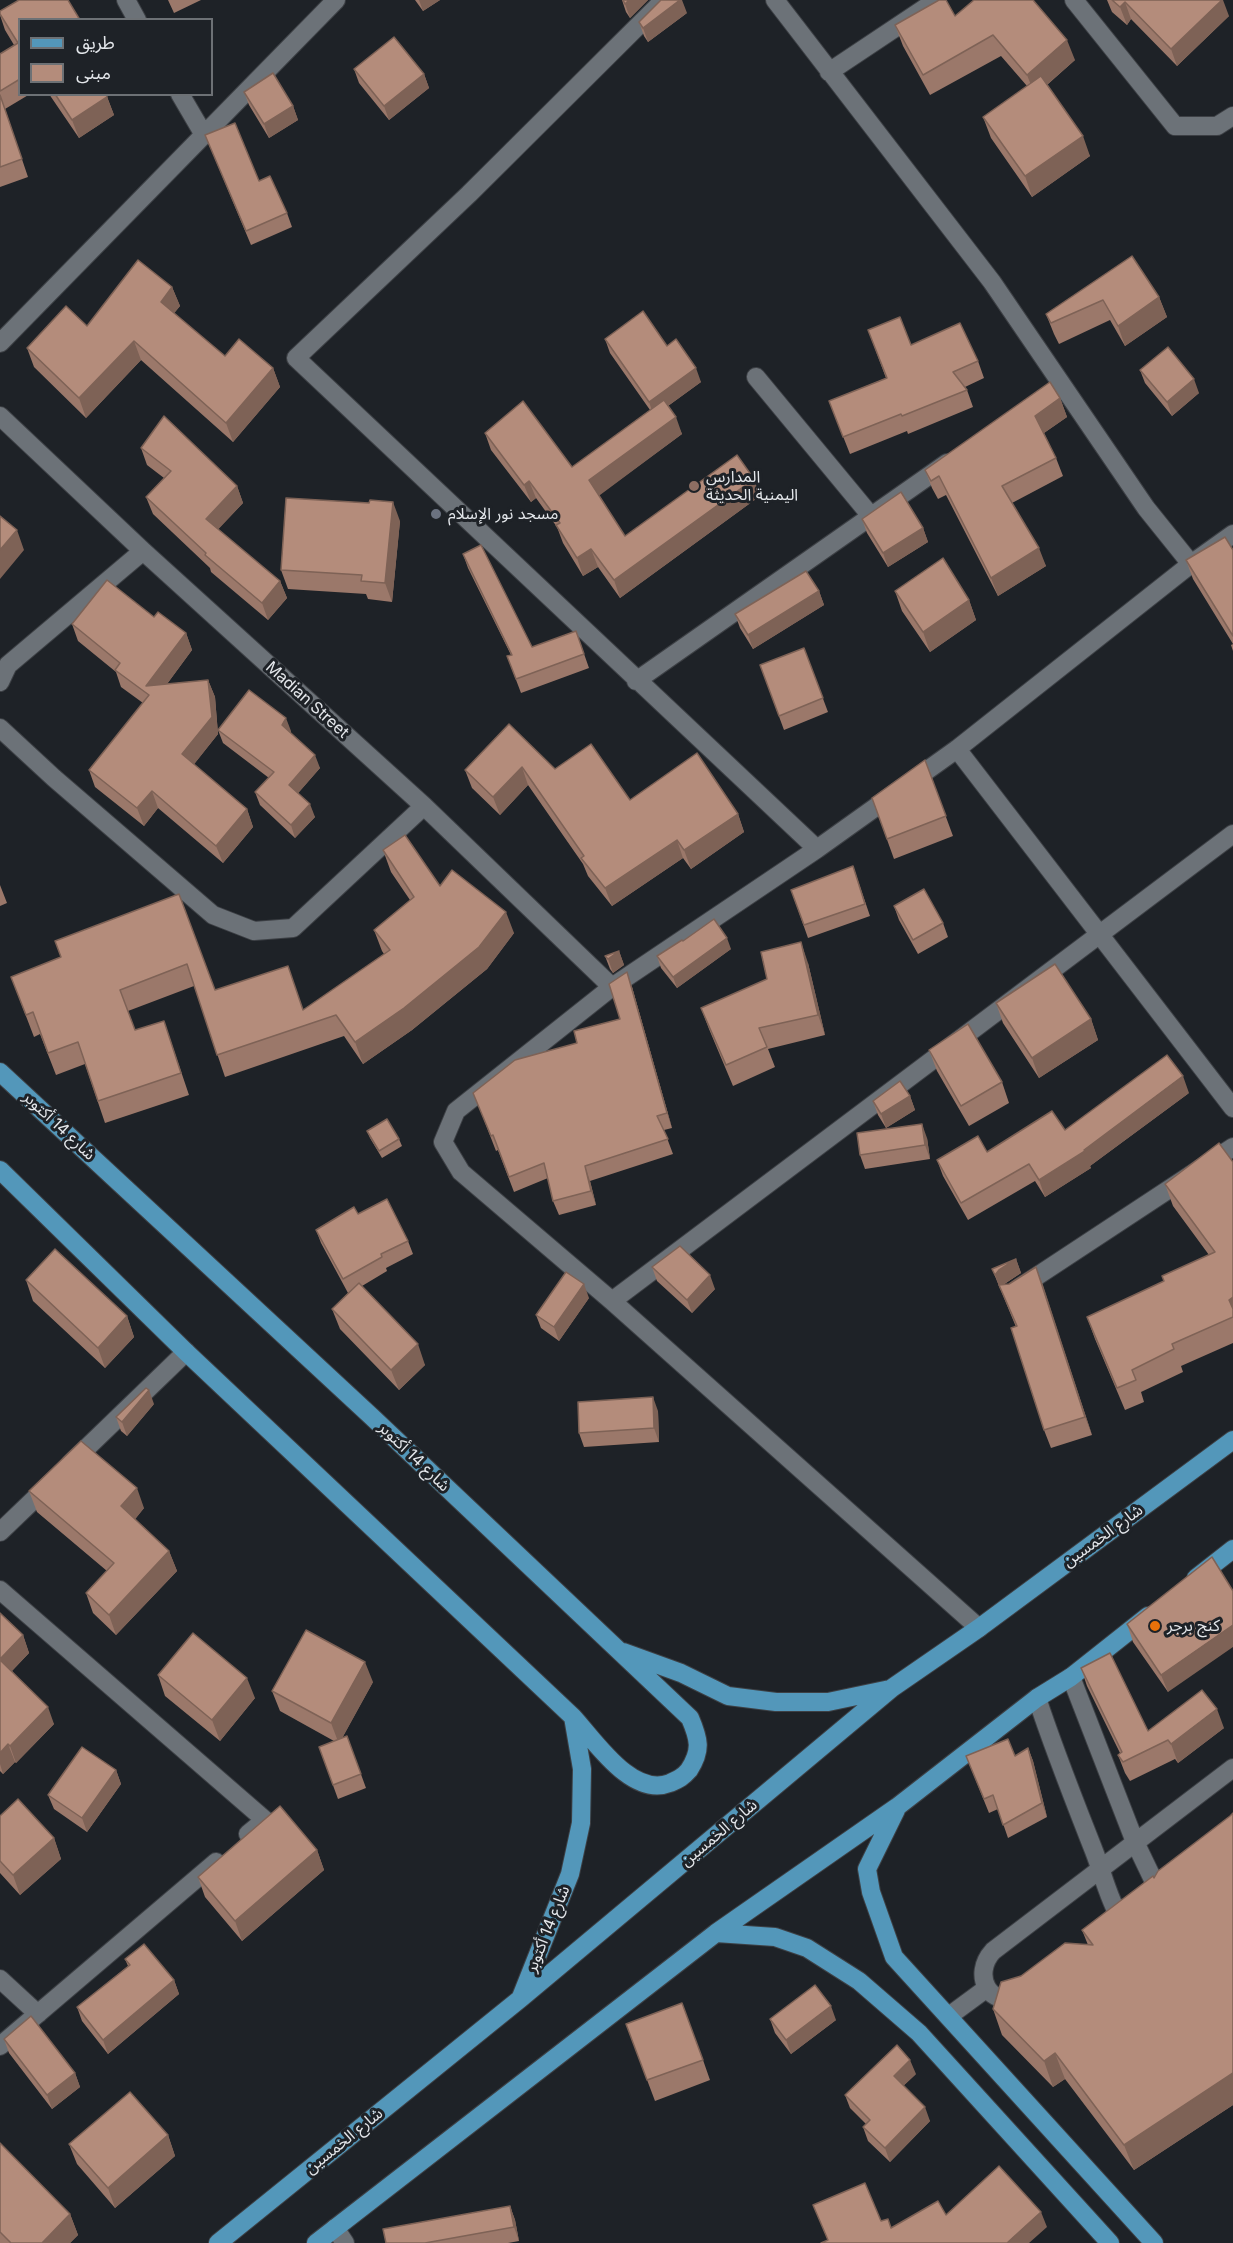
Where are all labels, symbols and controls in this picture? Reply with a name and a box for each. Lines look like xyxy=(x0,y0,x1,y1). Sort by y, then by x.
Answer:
legend xyxy=(18,18,213,96)
text: طريق xyxy=(76,32,115,53)
text: مبنى xyxy=(76,62,111,83)
place label: المدارس اليمنية الحديثة xyxy=(706,467,798,505)
marker: المدارس اليمنية الحديثة xyxy=(687,479,701,493)
place label: مسجد نور الإسلام xyxy=(448,504,558,524)
marker: مسجد نور الإسلام xyxy=(429,507,443,521)
street label: Madian Street xyxy=(261,658,353,742)
street label: شارع 14 أكتوبر xyxy=(19,1088,99,1164)
street label: شارع 14 أكتوبر xyxy=(374,1418,454,1496)
street label: شارع الخمسين xyxy=(1059,1501,1147,1571)
place label: كنج برجر xyxy=(1167,1616,1220,1636)
marker: كنج برجر xyxy=(1148,1619,1162,1633)
street label: شارع الخمسين xyxy=(677,1795,761,1871)
street label: شارع 14 أكتوبر xyxy=(522,1883,574,1975)
street label: شارع الخمسين xyxy=(301,2104,387,2178)

